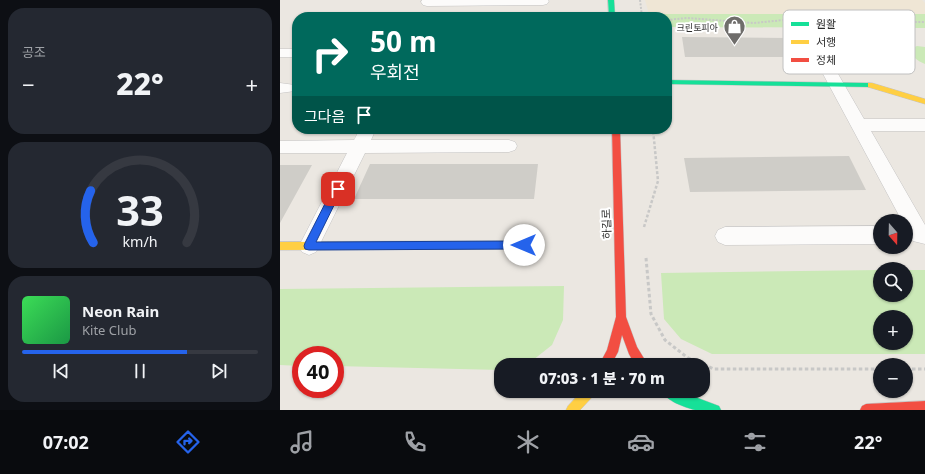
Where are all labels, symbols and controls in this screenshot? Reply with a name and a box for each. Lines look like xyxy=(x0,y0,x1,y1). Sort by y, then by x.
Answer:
legend xyxy=(783,10,915,74)
shop icon: 크린토피아 xyxy=(721,14,747,47)
text: 원활 xyxy=(816,16,836,31)
place label: 크린토피아 xyxy=(677,21,718,34)
text: 50 m xyxy=(370,22,437,60)
icon: right xyxy=(304,28,356,80)
text: 서행 xyxy=(816,34,836,49)
text: 공조 xyxy=(22,43,46,61)
text: 정체 xyxy=(816,52,836,67)
text: 우회전 xyxy=(370,60,420,84)
text: 22° xyxy=(116,63,164,104)
text: − xyxy=(22,69,35,99)
text: + xyxy=(245,69,258,99)
icon: arrive xyxy=(353,104,375,126)
text: 그다음 xyxy=(304,106,345,126)
pin xyxy=(321,172,355,206)
icon: arrive xyxy=(327,178,349,200)
text: 33 xyxy=(116,182,164,238)
street label: 하길로 xyxy=(598,209,614,239)
north arrow xyxy=(873,214,913,254)
map controls xyxy=(873,214,913,398)
position arrow xyxy=(503,224,545,266)
text: km/h xyxy=(122,232,158,251)
button: search xyxy=(873,262,913,302)
text: Neon Rain xyxy=(82,301,159,321)
button: + xyxy=(873,310,913,350)
text: Kite Club xyxy=(82,321,136,339)
speed limit sign: 40 xyxy=(292,346,344,398)
button: − xyxy=(873,358,913,398)
icon: previous xyxy=(50,360,72,382)
icon: pause xyxy=(129,360,151,382)
icon: next xyxy=(208,360,230,382)
text: 07:03 · 1 분 · 70 m xyxy=(539,368,665,388)
icon: directions xyxy=(174,428,202,456)
icon: music xyxy=(288,428,316,456)
icon: phone xyxy=(401,428,429,456)
icon: climate xyxy=(514,428,542,456)
icon: car xyxy=(627,428,655,456)
icon: filters xyxy=(741,428,769,456)
text: 07:02 xyxy=(43,430,89,454)
text: 22° xyxy=(854,430,882,454)

